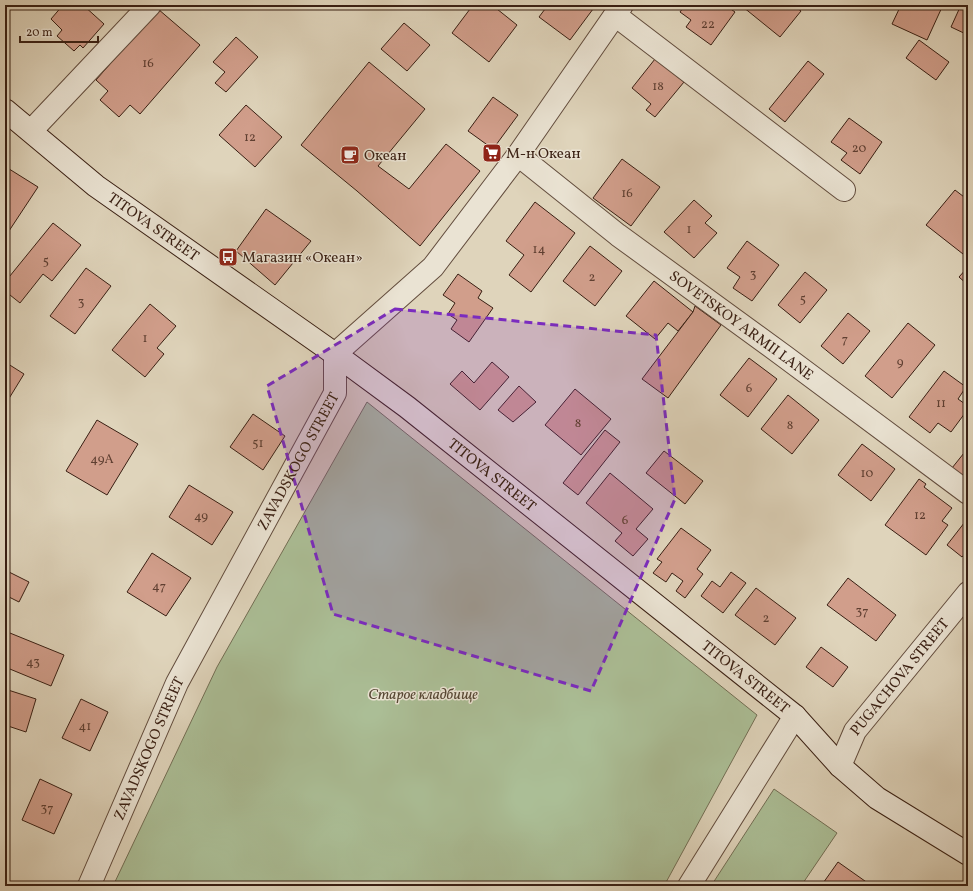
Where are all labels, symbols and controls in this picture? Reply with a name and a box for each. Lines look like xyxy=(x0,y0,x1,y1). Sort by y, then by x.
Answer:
house number: 22 xyxy=(701,16,715,34)
scale bar xyxy=(20,18,98,44)
text: 20 m xyxy=(26,25,53,41)
house number: 16 xyxy=(142,55,154,73)
house number: 18 xyxy=(652,78,664,96)
house number: 12 xyxy=(244,129,256,147)
house number: 20 xyxy=(852,140,867,158)
supermarket icon: М-н Океан xyxy=(481,142,503,164)
cafe icon: Океан xyxy=(339,144,361,166)
place label: М-н Океан xyxy=(506,144,581,165)
place label: Океан xyxy=(364,146,406,167)
house number: 16 xyxy=(621,185,633,203)
street label: TITOVA STREET xyxy=(103,188,203,267)
house number: 1 xyxy=(686,221,692,239)
house number: 14 xyxy=(533,241,546,259)
bus stop icon: Магазин «Океан» xyxy=(217,246,239,268)
place label: Магазин «Океан» xyxy=(242,248,363,269)
house number: 5 xyxy=(43,253,49,271)
street label: SOVETSKOY ARMII LANE xyxy=(664,266,817,386)
house number: 3 xyxy=(750,266,757,284)
house number: 2 xyxy=(589,269,596,287)
house number: 5 xyxy=(800,291,806,309)
house number: 3 xyxy=(78,294,85,312)
house number: 1 xyxy=(142,330,148,348)
house number: 7 xyxy=(842,331,848,349)
house number: 9 xyxy=(897,354,904,372)
house number: 6 xyxy=(746,380,753,398)
street label: ZAVADSKOGO STREET xyxy=(253,389,345,535)
house number: 11 xyxy=(936,395,946,413)
house number: 8 xyxy=(575,415,581,433)
house number: 8 xyxy=(787,417,793,435)
street label: TITOVA STREET xyxy=(443,434,540,518)
house number: 51 xyxy=(252,435,264,453)
house number: 49А xyxy=(90,451,114,469)
house number: 10 xyxy=(861,465,874,483)
house number: 12 xyxy=(914,507,926,525)
house number: 49 xyxy=(194,508,208,526)
house number: 6 xyxy=(622,512,629,530)
house number: 47 xyxy=(152,578,166,596)
house number: 37 xyxy=(856,603,868,621)
house number: 2 xyxy=(763,610,770,628)
street label: PUGACHOVA STREET xyxy=(846,614,955,741)
street label: TITOVA STREET xyxy=(696,636,793,720)
house number: 43 xyxy=(26,654,40,672)
street label: ZAVADSKOGO STREET xyxy=(110,673,190,824)
park label: Старое кладбище xyxy=(368,685,478,706)
house number: 41 xyxy=(79,718,91,736)
house number: 37 xyxy=(41,800,53,818)

